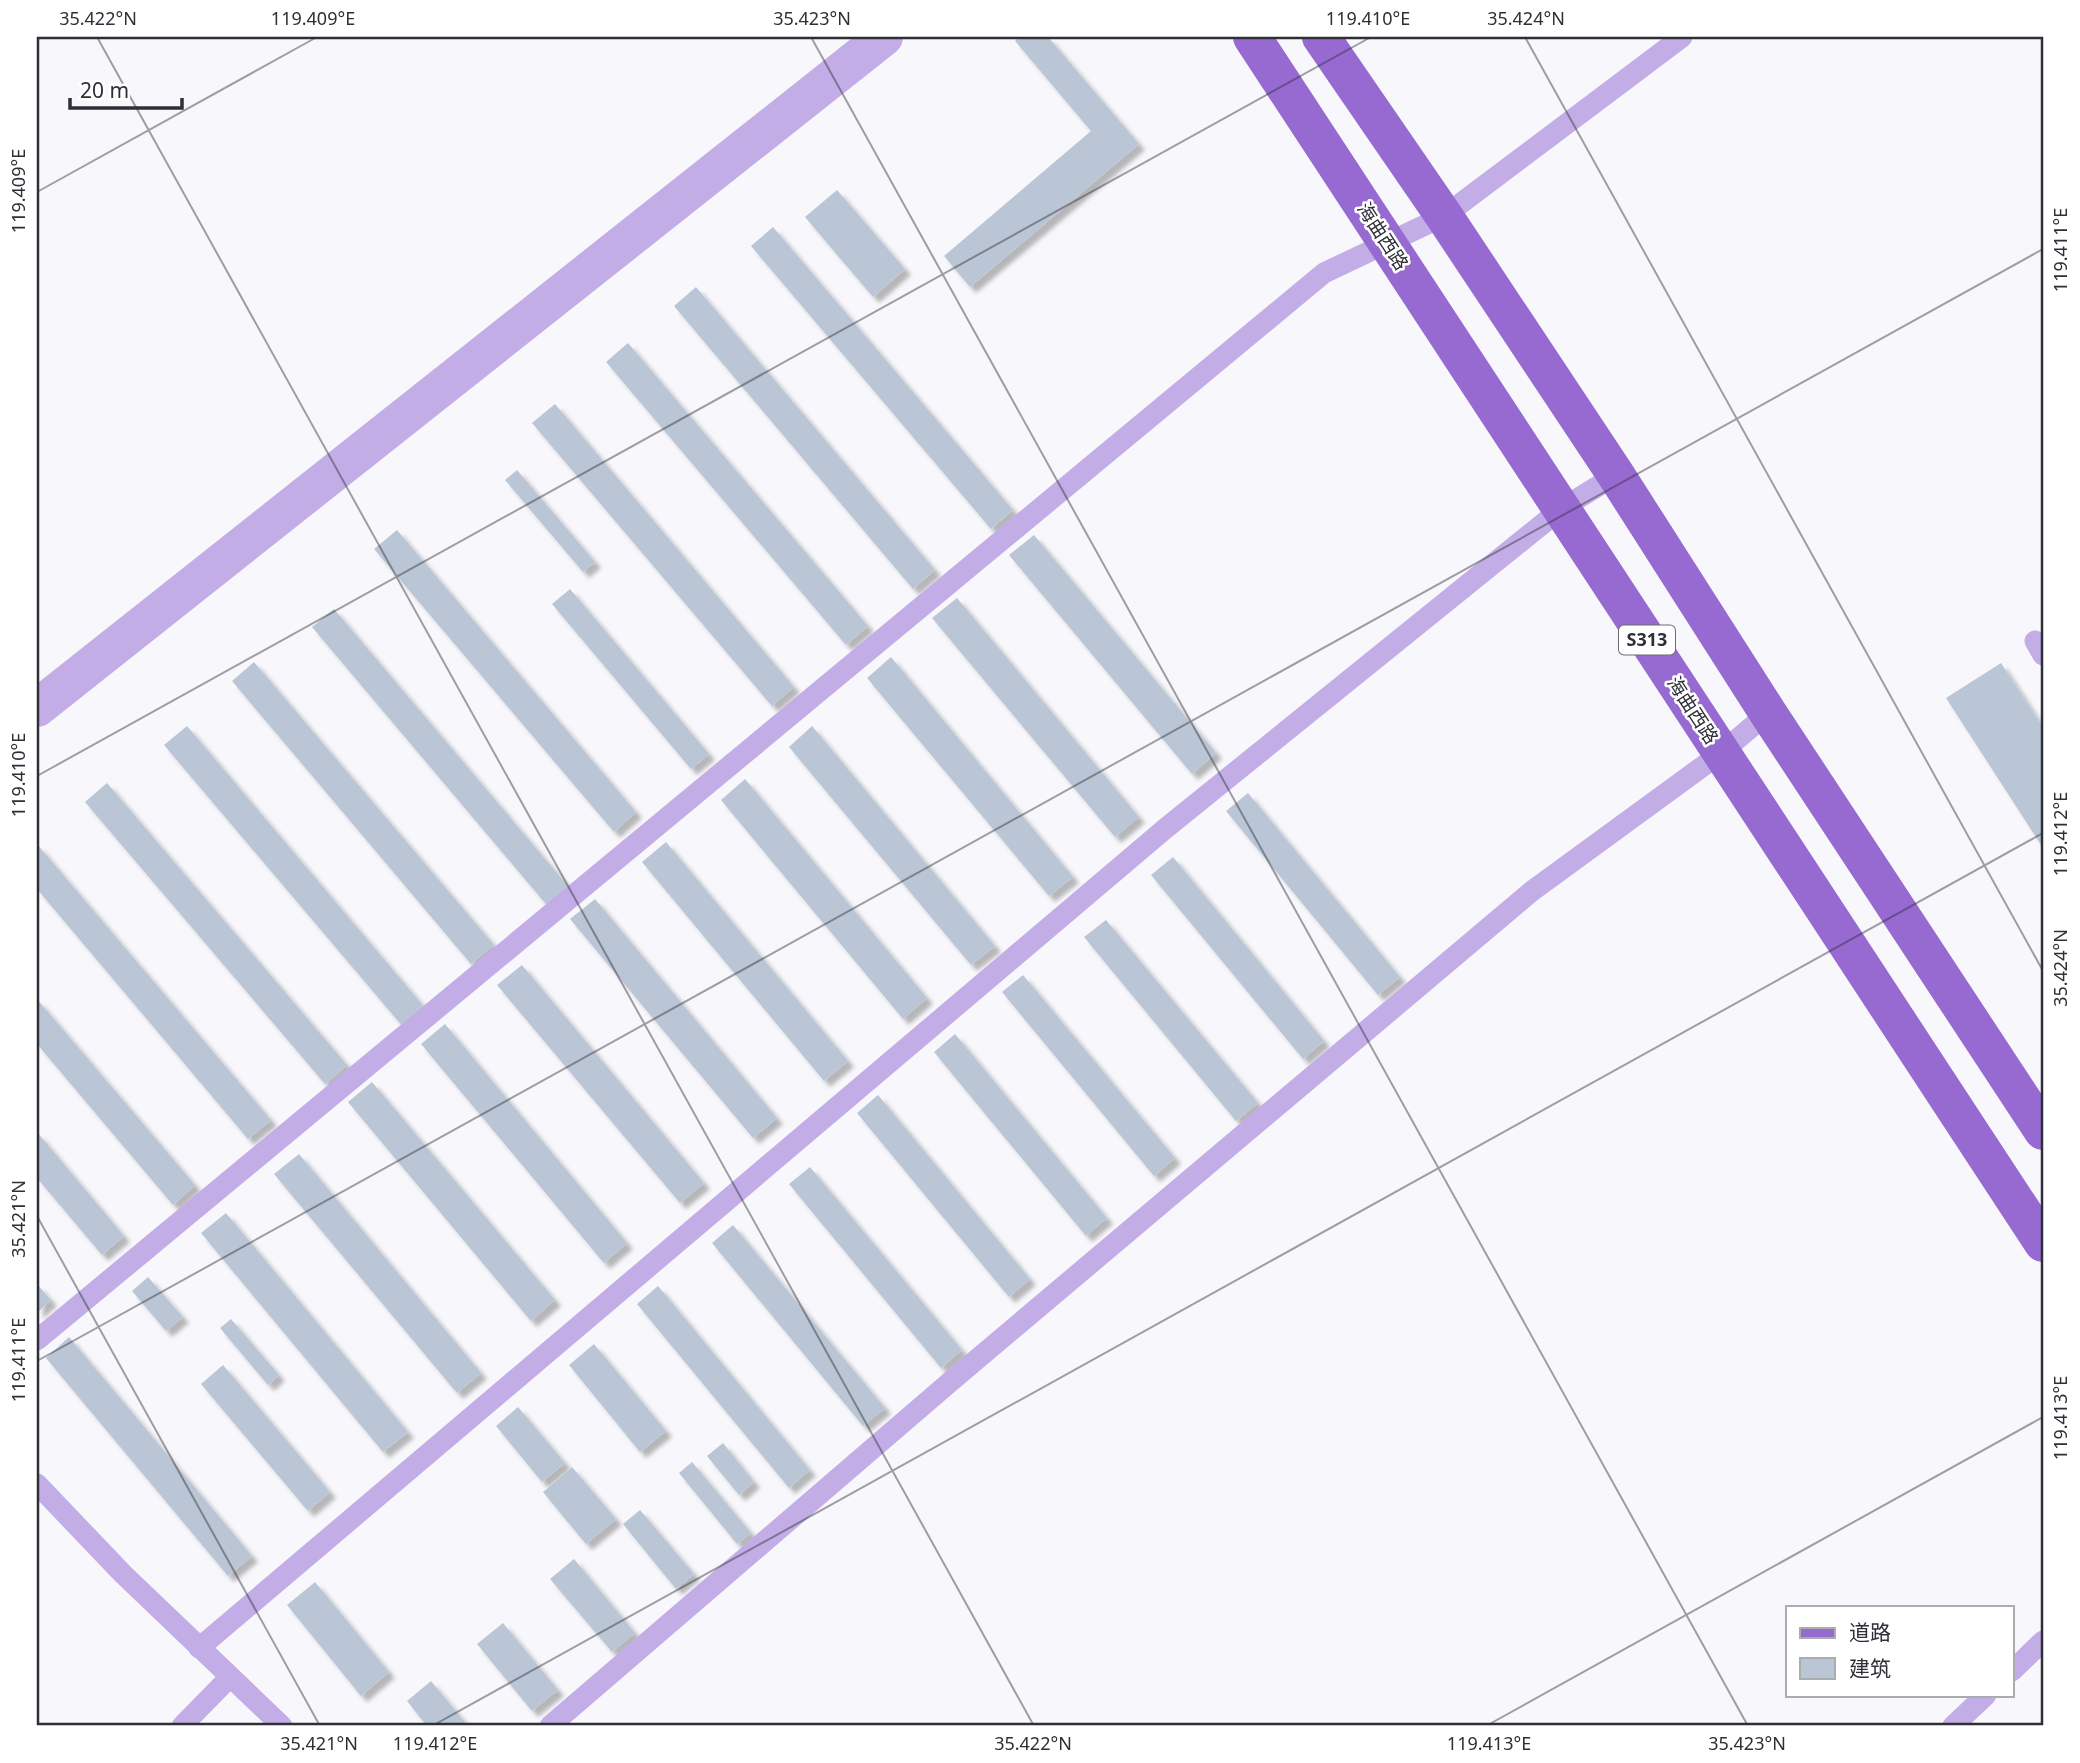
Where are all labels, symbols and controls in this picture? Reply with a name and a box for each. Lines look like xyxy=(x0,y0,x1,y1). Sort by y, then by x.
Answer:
text: 35.422°N xyxy=(59,6,137,30)
text: 119.409°E xyxy=(271,6,355,30)
text: 35.423°N xyxy=(773,6,851,30)
text: 119.410°E xyxy=(1326,6,1410,30)
text: 35.424°N xyxy=(1487,6,1565,30)
scale bar xyxy=(70,66,182,110)
text: 20 m xyxy=(80,76,129,104)
text: 119.409°E xyxy=(6,149,30,233)
street label: 海曲西路 xyxy=(1351,197,1415,275)
text: 119.411°E xyxy=(2048,208,2072,292)
road number: S313 xyxy=(1619,626,1675,654)
street label: 海曲西路 xyxy=(1661,671,1725,749)
text: 119.410°E xyxy=(6,733,30,817)
text: 119.412°E xyxy=(2048,792,2072,876)
text: 35.424°N xyxy=(2048,929,2072,1007)
text: 35.421°N xyxy=(6,1180,30,1258)
text: 119.411°E xyxy=(6,1318,30,1402)
text: 119.413°E xyxy=(2048,1376,2072,1460)
legend xyxy=(1786,1606,2014,1696)
text: 道路 xyxy=(1849,1618,1891,1646)
text: 建筑 xyxy=(1849,1654,1891,1682)
text: 35.421°N xyxy=(280,1731,358,1755)
text: 119.412°E xyxy=(393,1731,477,1755)
text: 35.422°N xyxy=(994,1731,1072,1755)
text: 119.413°E xyxy=(1447,1731,1531,1755)
text: 35.423°N xyxy=(1708,1731,1786,1755)

